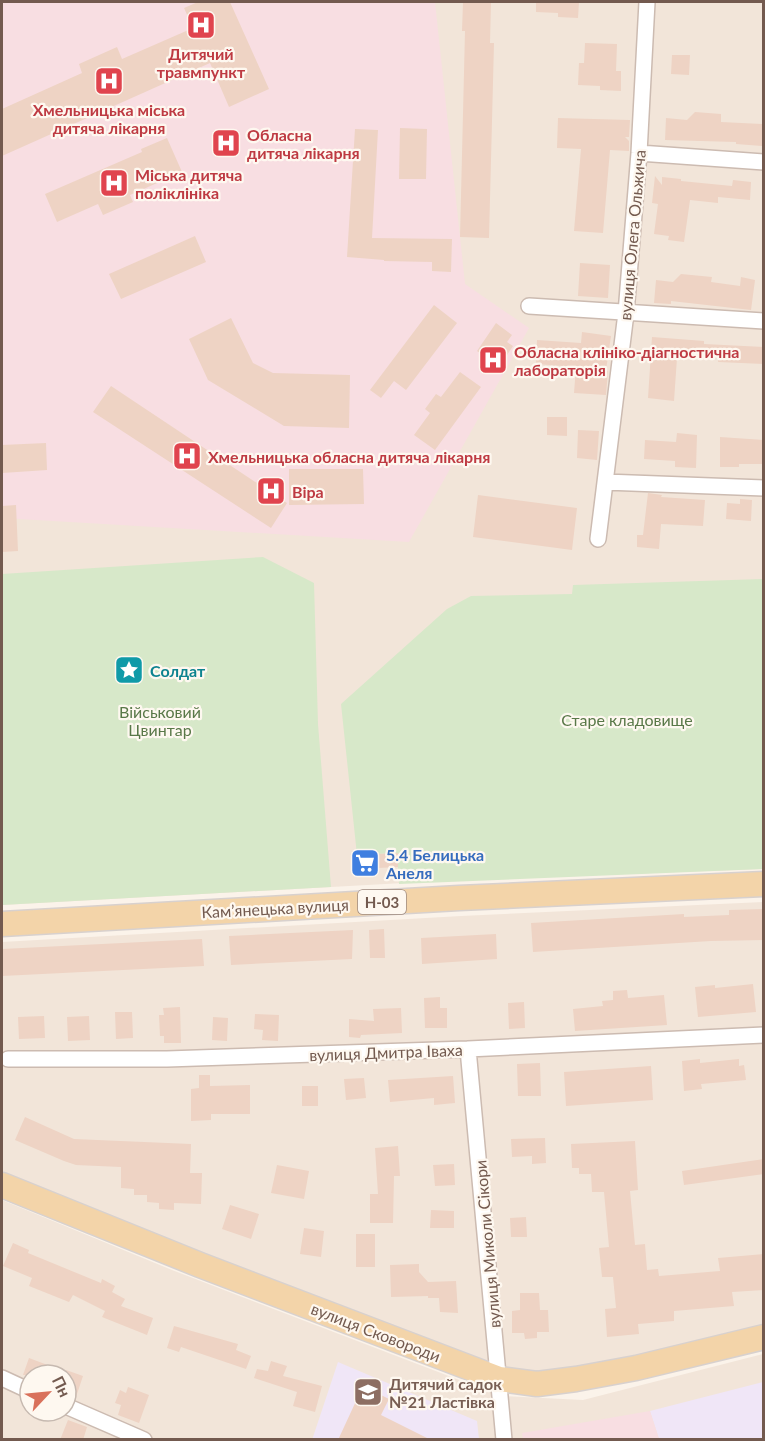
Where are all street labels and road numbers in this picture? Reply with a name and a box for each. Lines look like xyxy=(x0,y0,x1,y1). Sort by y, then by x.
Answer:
street label: вулиця Олега Ольжича xyxy=(615,149,649,321)
road number: Н-03 xyxy=(358,890,406,914)
street label: Камʼянецька вулиця xyxy=(201,895,349,921)
street label: вулиця Дмитра Іваха xyxy=(309,1040,463,1064)
street label: вулиця Миколи Сікори xyxy=(470,1159,504,1329)
street label: вулиця Сковороди xyxy=(309,1299,443,1365)

